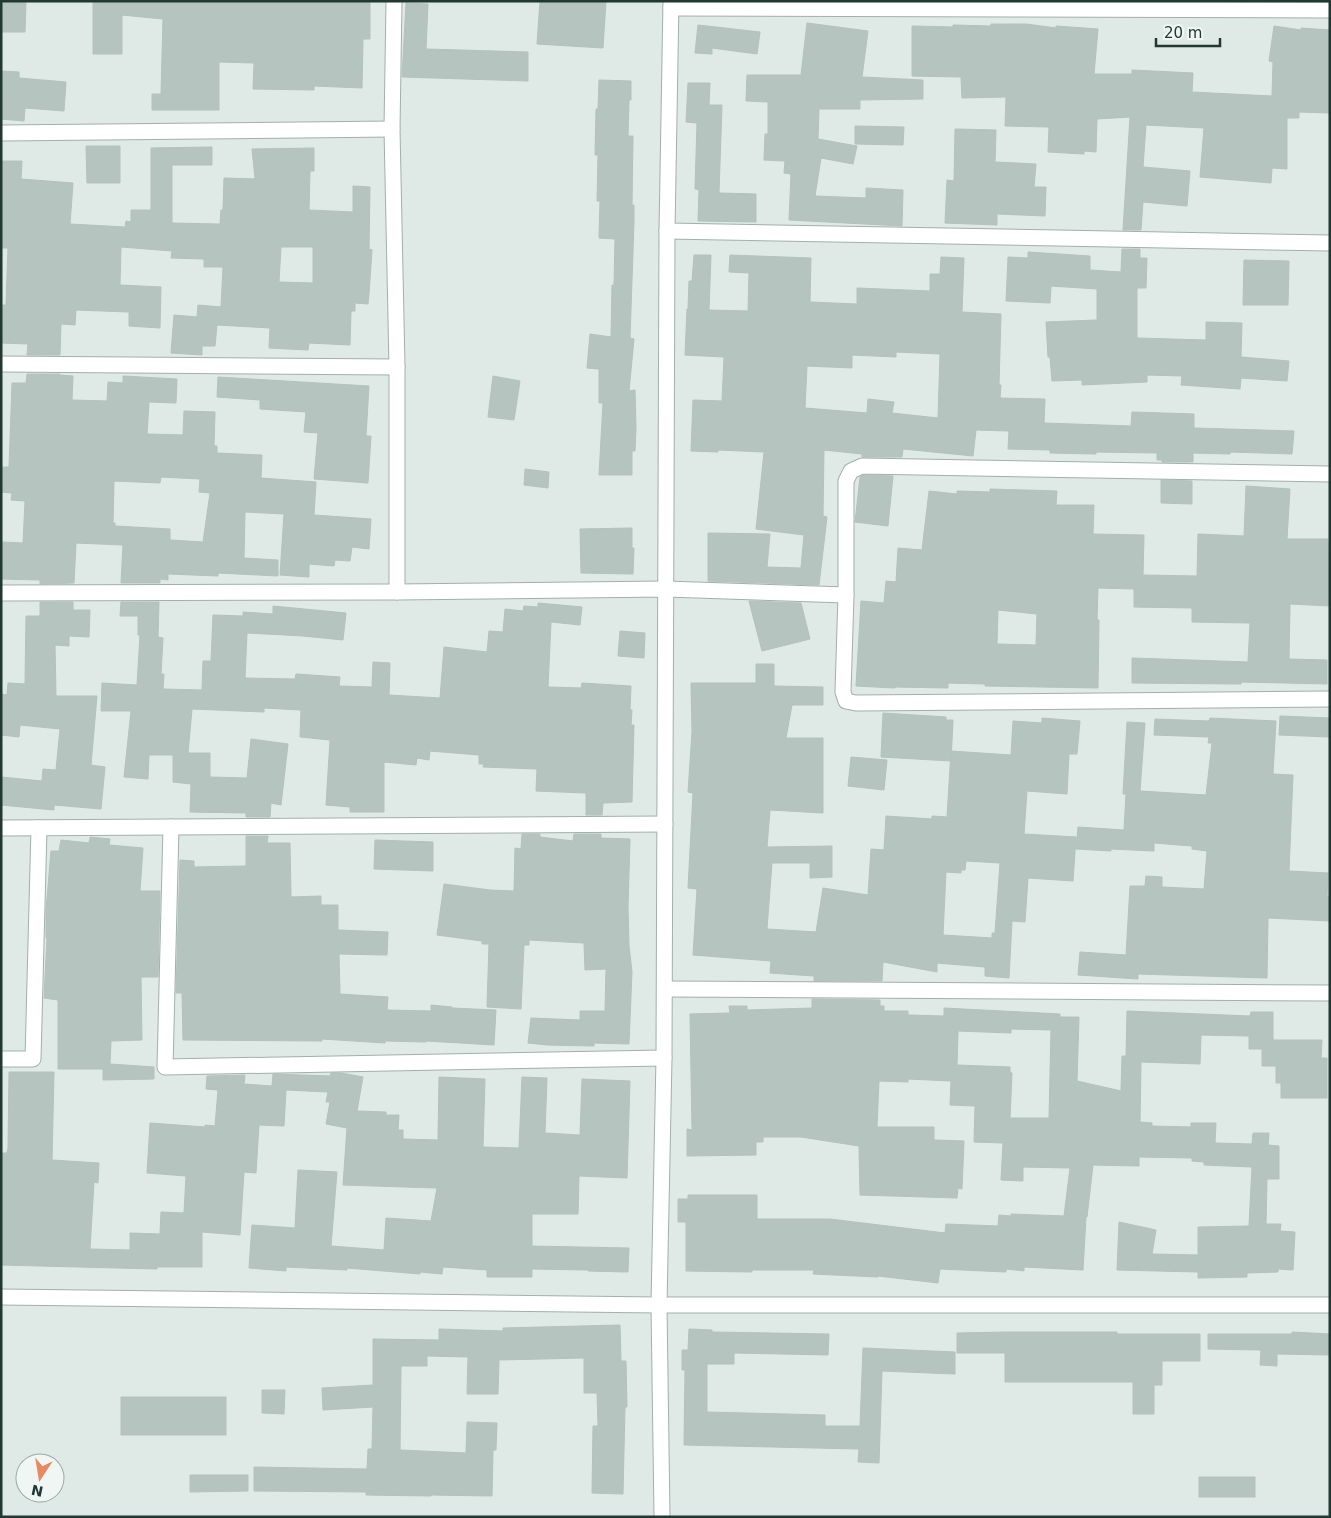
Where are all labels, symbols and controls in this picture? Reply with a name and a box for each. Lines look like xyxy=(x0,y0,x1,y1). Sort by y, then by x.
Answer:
scale bar xyxy=(1156,15,1220,47)
text: 20 m xyxy=(1164,24,1202,42)
north arrow xyxy=(15,1453,65,1503)
text: N xyxy=(30,1482,45,1500)

